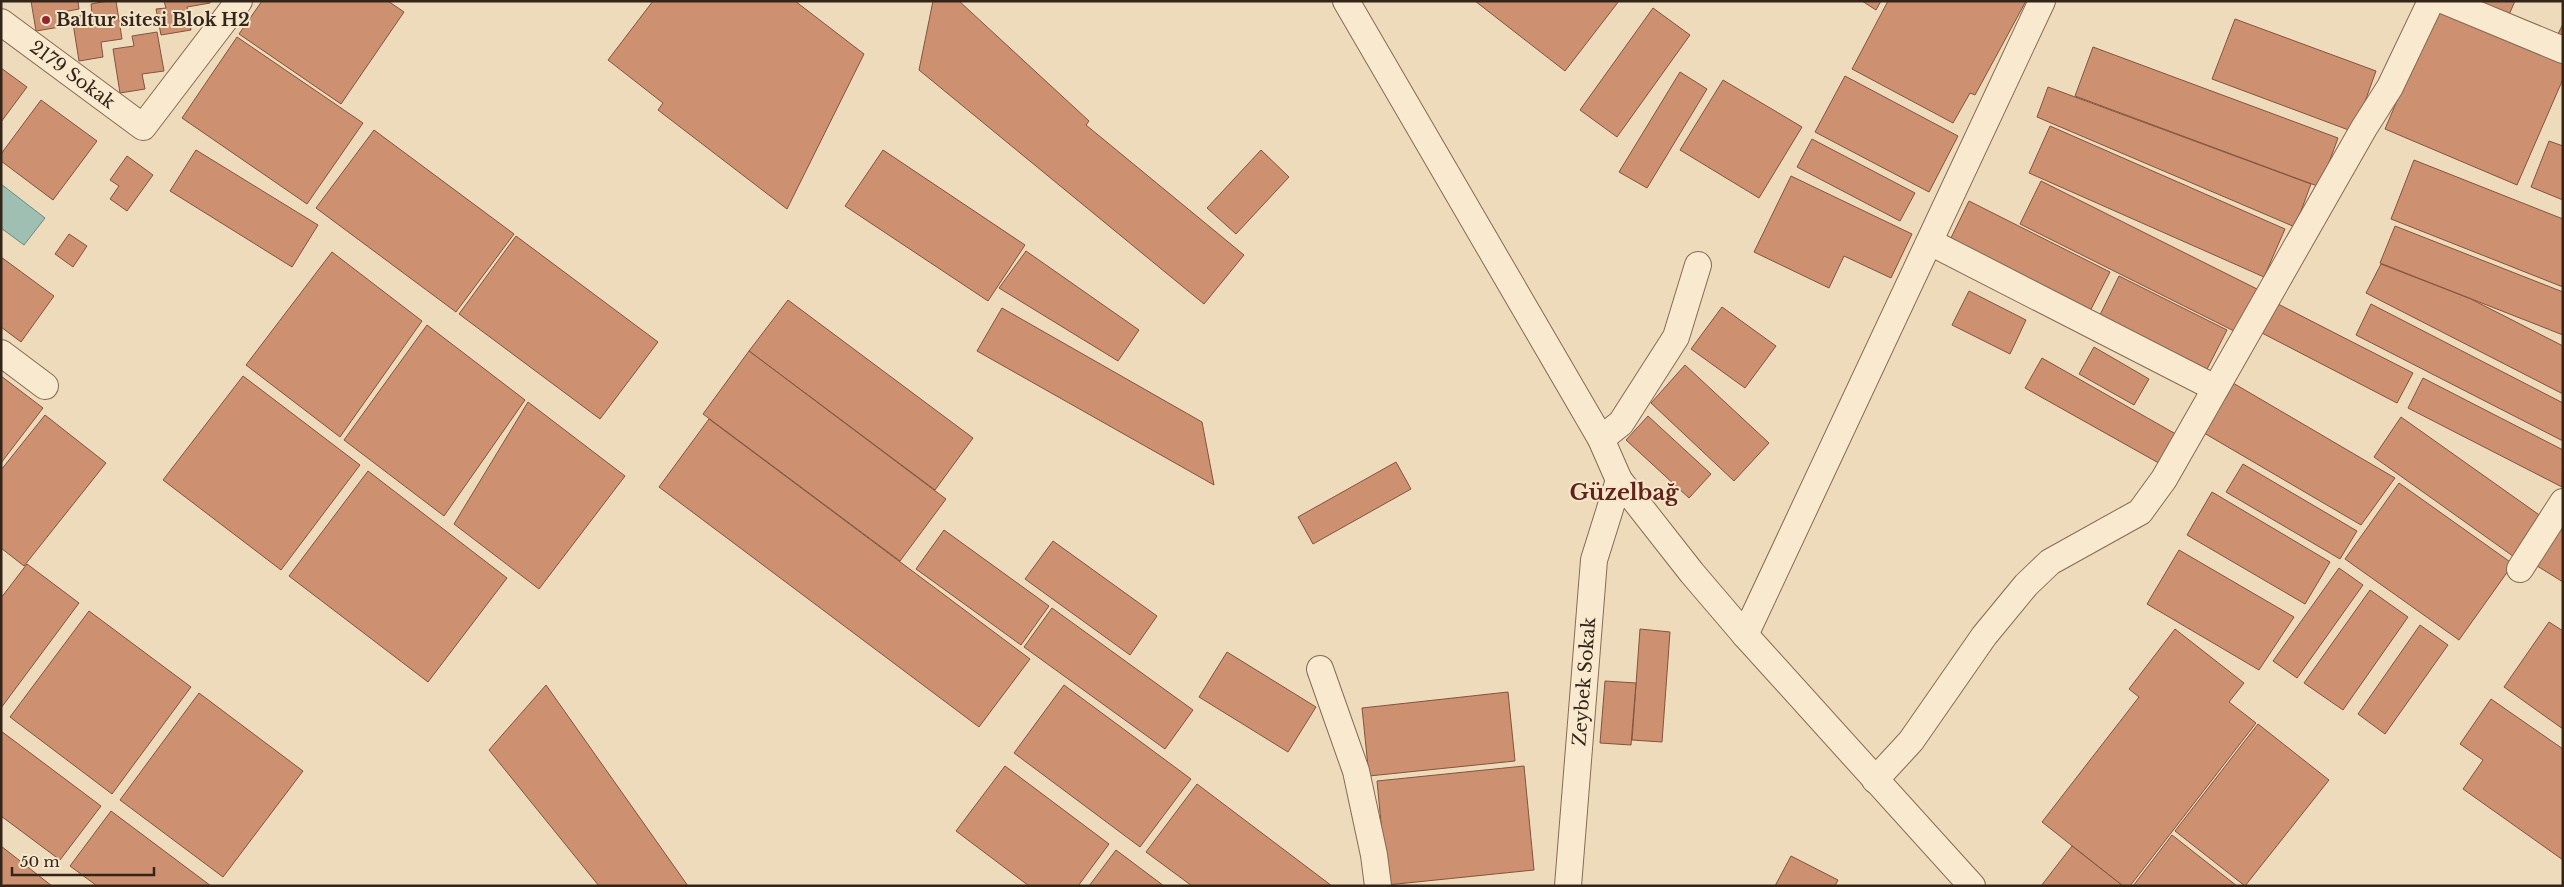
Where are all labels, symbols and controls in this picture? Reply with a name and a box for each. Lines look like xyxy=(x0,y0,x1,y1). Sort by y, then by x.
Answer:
place label: Baltur sitesi Blok H2 xyxy=(56,9,250,31)
marker: Baltur sitesi Blok H2 xyxy=(40,14,52,26)
street label: 2179 Sokak xyxy=(26,36,120,114)
district label: Güzelbağ xyxy=(1570,479,1679,506)
street label: Zeybek Sokak xyxy=(1568,616,1600,747)
scale bar xyxy=(12,844,155,876)
text: 50 m xyxy=(20,852,60,871)

